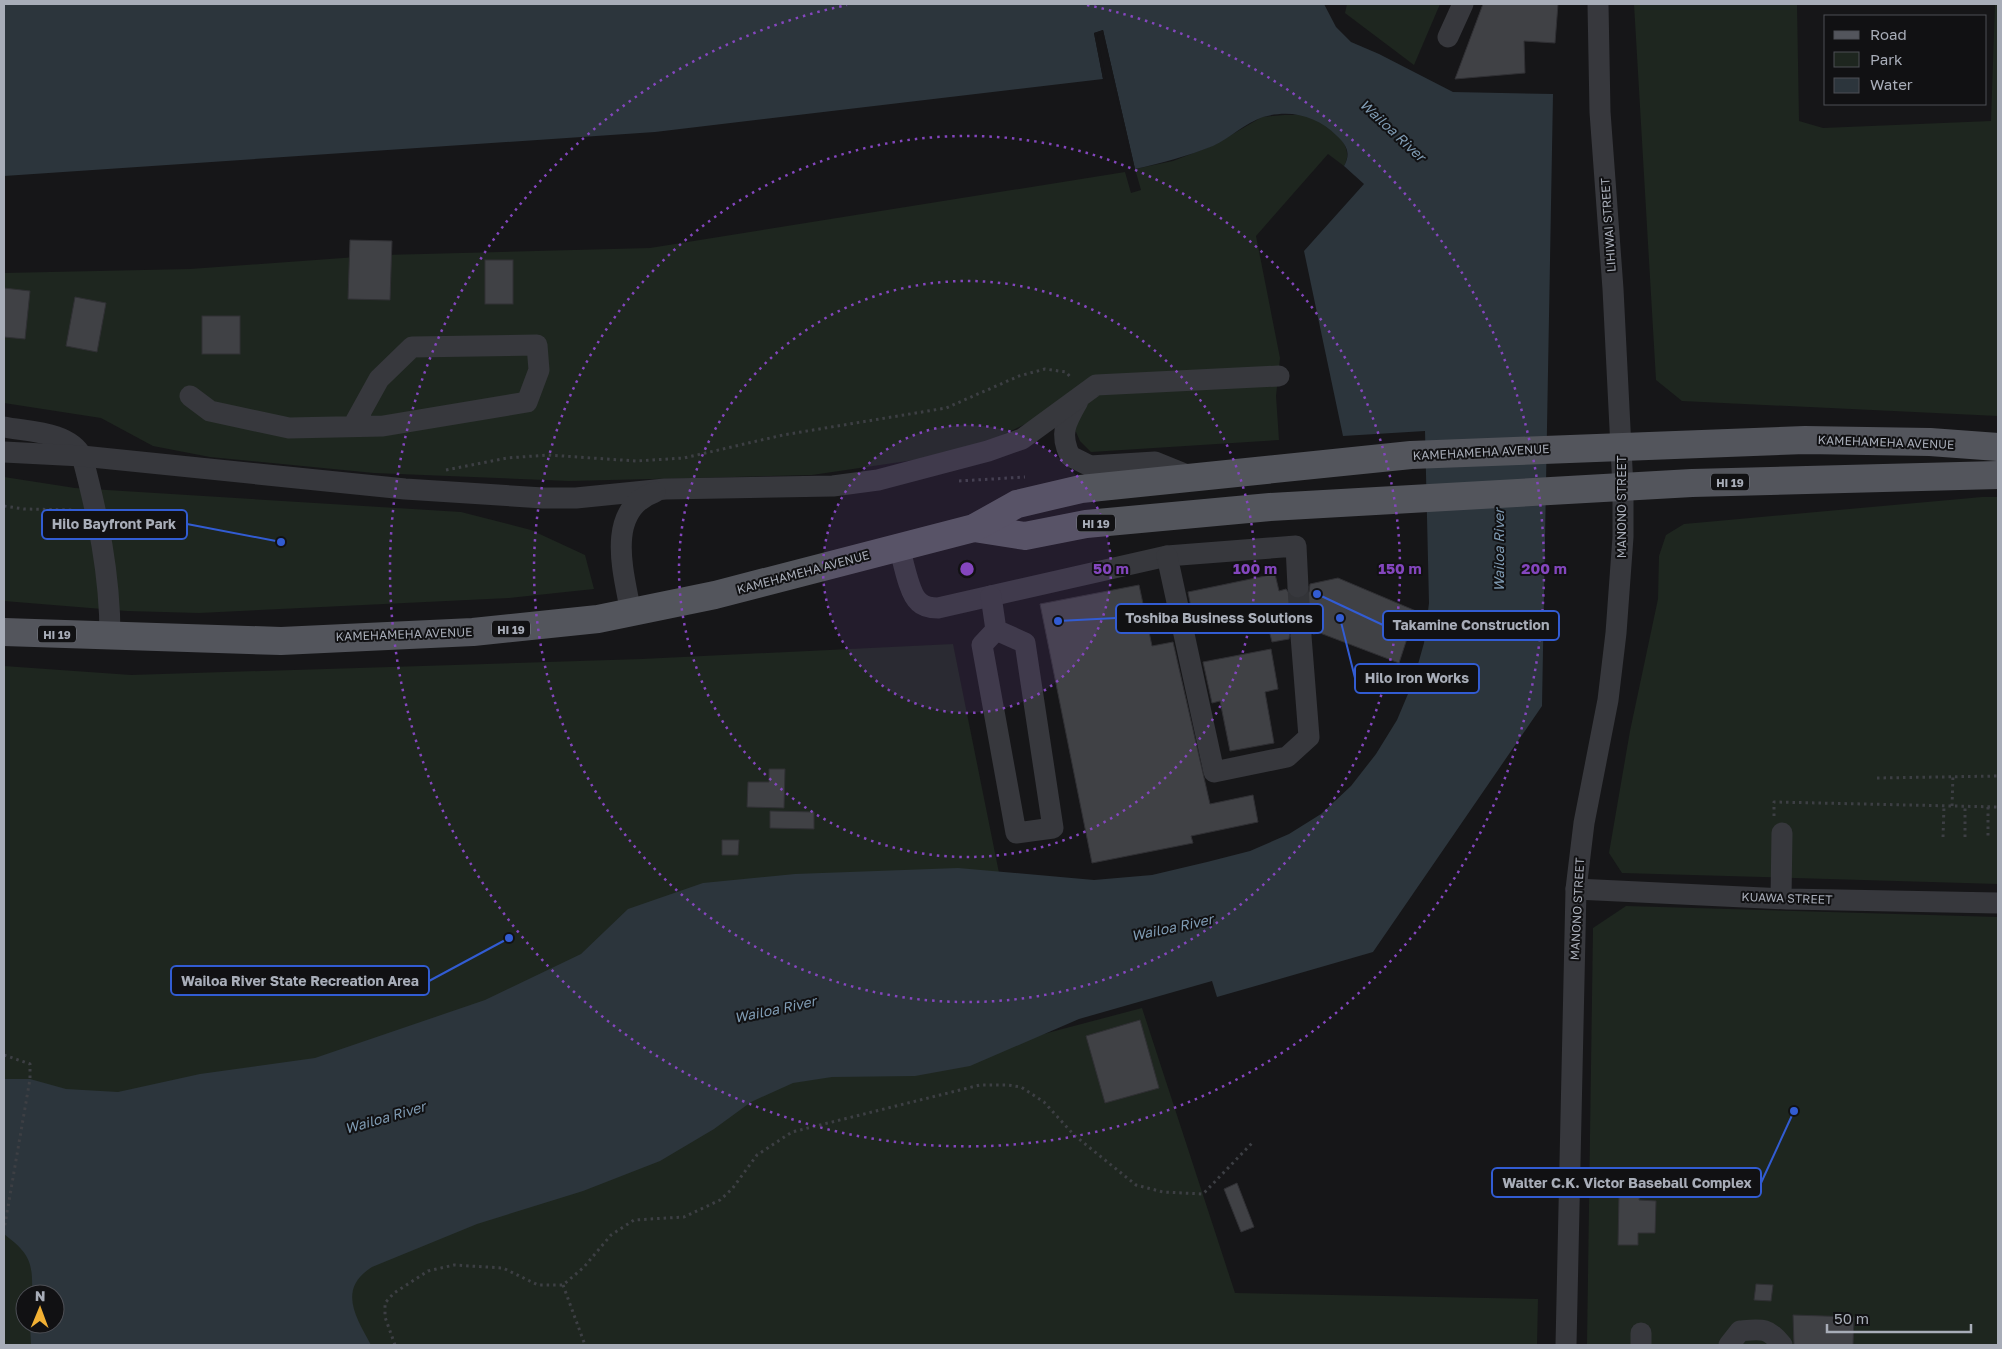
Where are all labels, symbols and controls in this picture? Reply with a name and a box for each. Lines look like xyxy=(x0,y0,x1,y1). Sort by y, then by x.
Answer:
legend xyxy=(1824,15,1987,105)
text: Road xyxy=(1870,25,1907,43)
text: Park xyxy=(1870,50,1903,68)
text: Water xyxy=(1870,75,1913,93)
water label: Wailoa River xyxy=(1357,95,1431,166)
street label: LIHIWAI STREET xyxy=(1597,177,1619,273)
street label: KAMEHAMEHA AVENUE xyxy=(1817,432,1955,452)
street label: KAMEHAMEHA AVENUE xyxy=(1412,441,1550,463)
street label: MANONO STREET xyxy=(1614,455,1629,558)
road number: HI 19 xyxy=(1711,474,1749,491)
water label: Wailoa River xyxy=(1490,506,1507,592)
callout: Hilo Bayfront Park xyxy=(42,510,187,539)
road number: HI 19 xyxy=(1077,514,1115,532)
text: Hilo Bayfront Park xyxy=(52,515,176,532)
street label: KAMEHAMEHA AVENUE xyxy=(735,547,871,597)
text: 50 m xyxy=(1093,559,1129,577)
text: 100 m xyxy=(1233,559,1277,577)
text: 150 m xyxy=(1378,559,1422,577)
text: 200 m xyxy=(1521,559,1567,577)
centre of rings xyxy=(958,560,976,578)
callout: Toshiba Business Solutions xyxy=(1116,604,1323,633)
text: Toshiba Business Solutions xyxy=(1125,609,1313,626)
callout: Takamine Construction xyxy=(1383,611,1559,640)
text: Takamine Construction xyxy=(1393,616,1549,633)
road number: HI 19 xyxy=(492,620,530,638)
street label: KAMEHAMEHA AVENUE xyxy=(335,624,473,644)
road number: HI 19 xyxy=(38,626,76,642)
callout: Hilo Iron Works xyxy=(1355,664,1479,693)
text: Hilo Iron Works xyxy=(1365,669,1469,686)
street label: MANONO STREET xyxy=(1567,857,1587,961)
street label: KUAWA STREET xyxy=(1741,889,1833,907)
water label: Wailoa River xyxy=(1130,910,1217,944)
callout: Wailoa River State Recreation Area xyxy=(171,966,429,995)
text: Wailoa River State Recreation Area xyxy=(181,972,419,989)
water label: Wailoa River xyxy=(733,992,820,1026)
water label: Wailoa River xyxy=(343,1097,430,1137)
callout: Walter C.K. Victor Baseball Complex xyxy=(1492,1168,1761,1197)
text: Walter C.K. Victor Baseball Complex xyxy=(1502,1174,1752,1191)
north arrow xyxy=(15,1284,65,1334)
text: N xyxy=(35,1287,46,1304)
scale bar xyxy=(1827,1302,1971,1334)
text: 50 m xyxy=(1834,1309,1869,1327)

